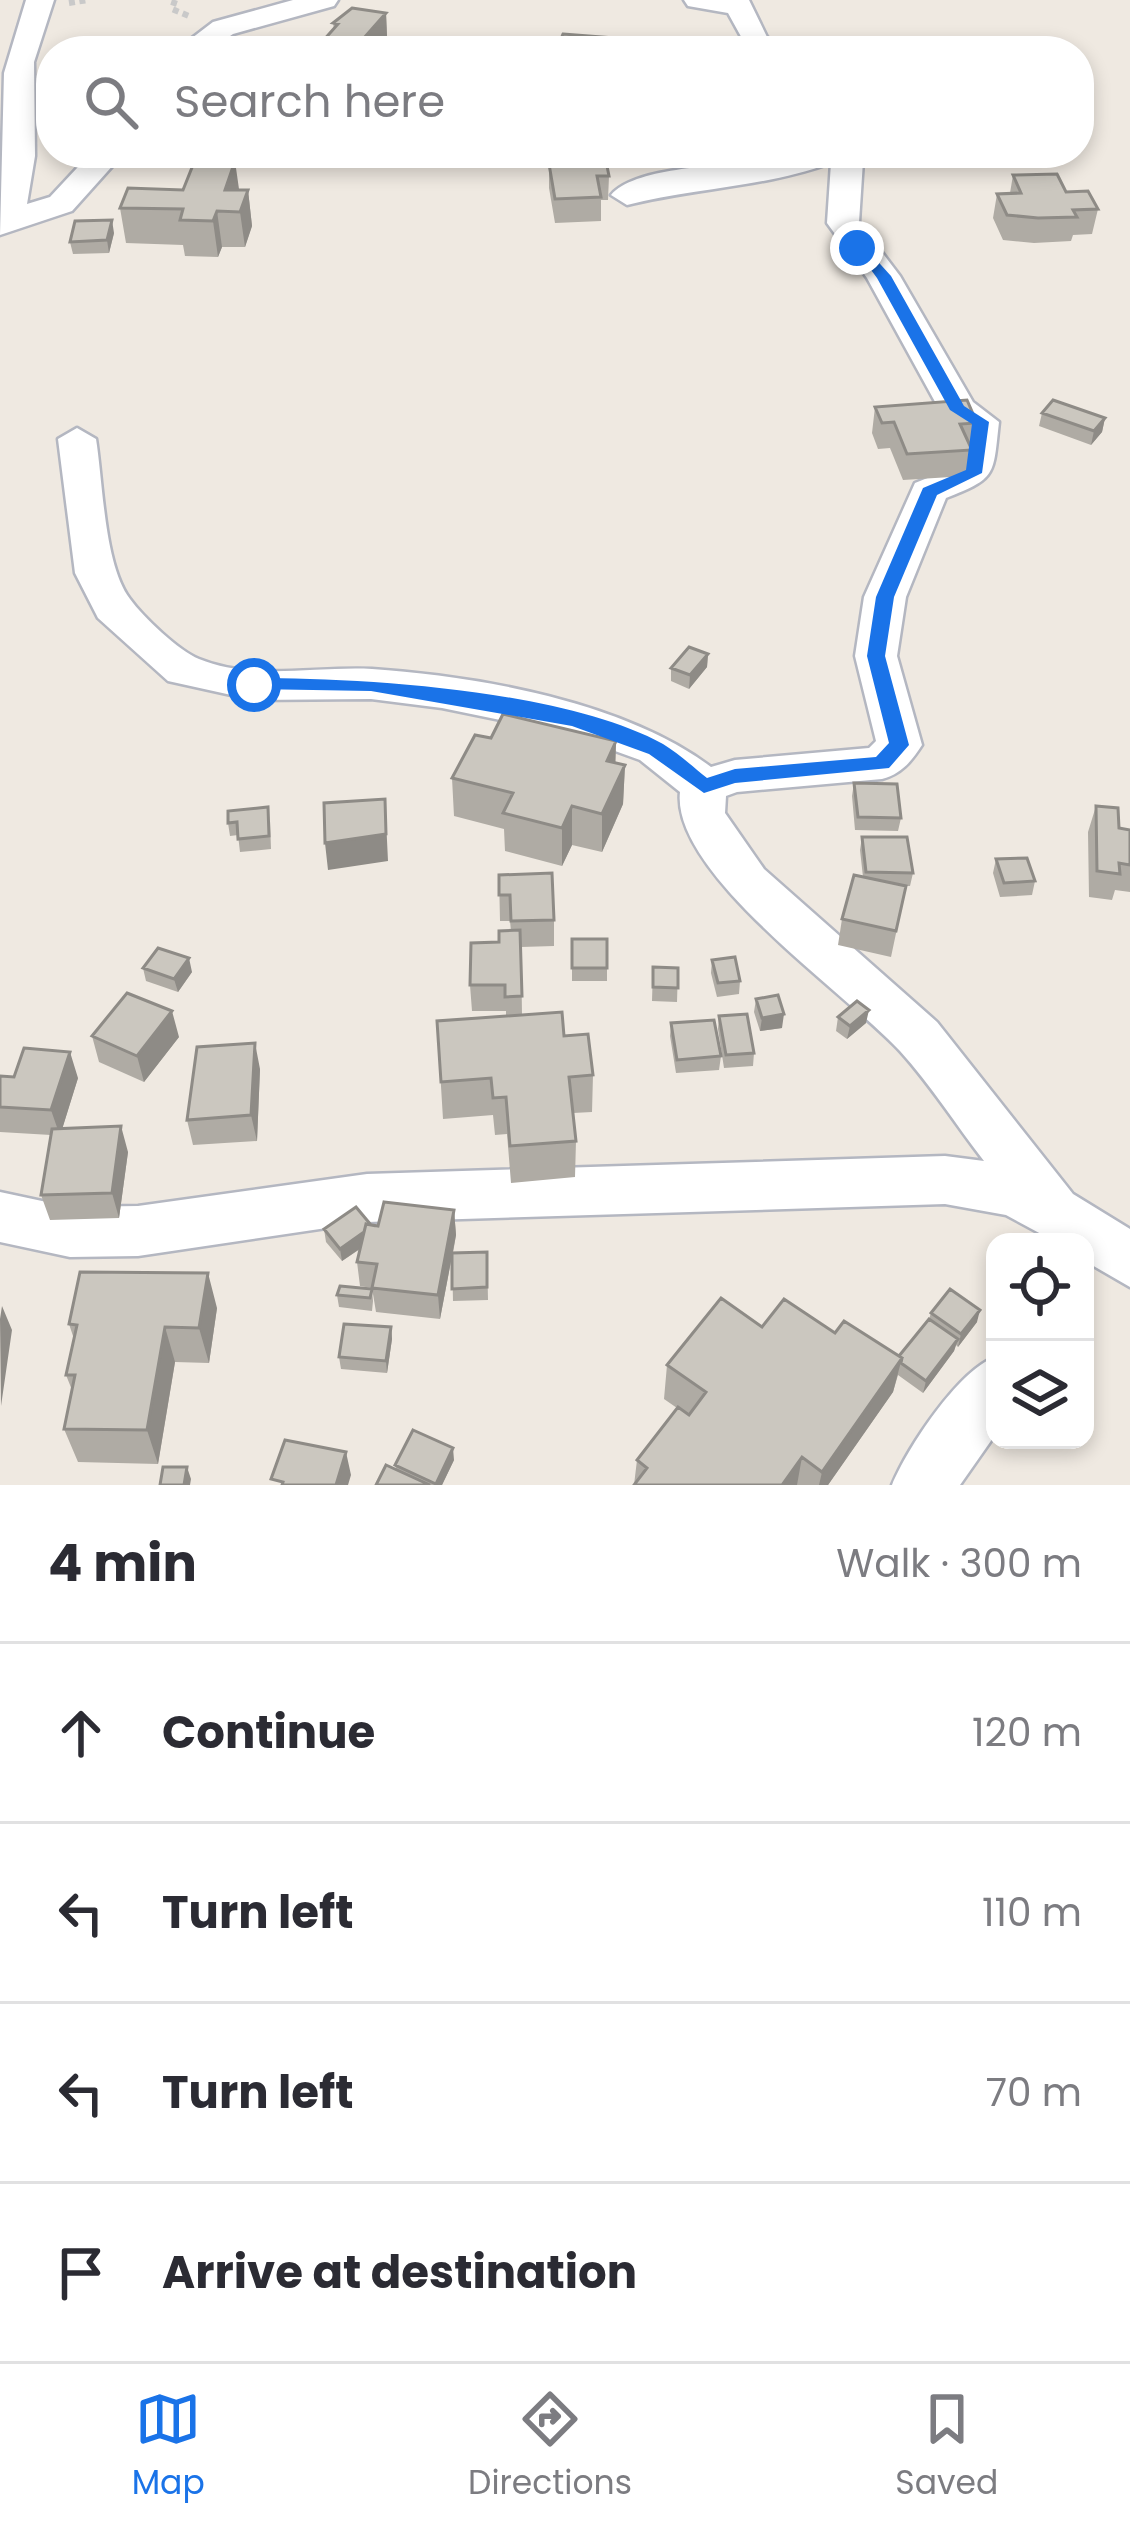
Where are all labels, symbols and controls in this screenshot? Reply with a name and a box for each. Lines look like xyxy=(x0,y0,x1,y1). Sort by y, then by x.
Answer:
search box xyxy=(36,36,1094,168)
icon: search xyxy=(78,69,144,135)
text: Search here xyxy=(174,70,445,133)
route end xyxy=(830,221,884,275)
route start xyxy=(227,658,281,712)
map controls xyxy=(986,1233,1094,1449)
button: locate xyxy=(986,1233,1094,1341)
button: layers xyxy=(986,1341,1094,1449)
text: 4 min xyxy=(48,1527,197,1599)
text: Walk · 300 m xyxy=(836,1536,1082,1591)
icon: ahead xyxy=(48,1700,114,1766)
text: Continue xyxy=(162,1701,375,1764)
text: 120 m xyxy=(972,1705,1082,1760)
icon: left xyxy=(48,1880,114,1946)
text: Turn left xyxy=(162,1881,354,1944)
text: 110 m xyxy=(982,1885,1082,1940)
icon: left xyxy=(48,2060,114,2126)
text: Turn left xyxy=(162,2061,354,2124)
text: 70 m xyxy=(986,2065,1082,2120)
icon: arrive xyxy=(48,2240,114,2306)
text: Arrive at destination xyxy=(162,2241,637,2304)
tab: Map xyxy=(132,2386,205,2508)
tab: Directions xyxy=(468,2386,632,2508)
tab: Saved xyxy=(895,2386,998,2508)

